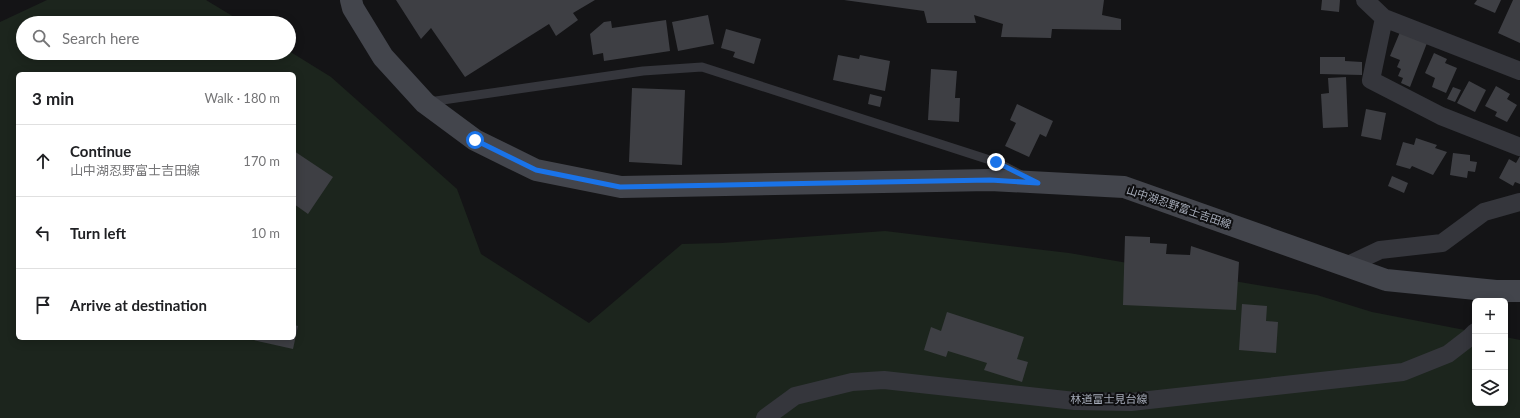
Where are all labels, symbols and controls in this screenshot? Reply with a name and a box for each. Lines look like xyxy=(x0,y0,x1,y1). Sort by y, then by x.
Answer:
search box xyxy=(16,16,296,60)
icon: search xyxy=(30,27,52,49)
text: Search here xyxy=(62,29,139,47)
text: 3 min xyxy=(32,88,74,109)
text: Walk · 180 m xyxy=(204,90,280,106)
route start xyxy=(466,131,484,149)
text: Continue xyxy=(70,142,131,160)
icon: ahead xyxy=(32,150,54,172)
text: 170 m xyxy=(243,153,280,169)
route end xyxy=(987,153,1005,171)
text: 山中湖忍野富士吉田線 xyxy=(70,162,200,178)
street label: 山中湖忍野富士吉田線 xyxy=(1125,182,1233,231)
icon: left xyxy=(32,222,54,244)
text: Turn left xyxy=(70,224,126,242)
text: 10 m xyxy=(251,225,280,241)
icon: arrive xyxy=(32,294,54,316)
text: Arrive at destination xyxy=(70,296,207,314)
map controls xyxy=(1472,298,1508,406)
button: + xyxy=(1472,298,1508,334)
button: − xyxy=(1472,334,1508,370)
button: layers xyxy=(1472,370,1508,406)
street label: 林道富士見台線 xyxy=(1071,392,1148,405)

